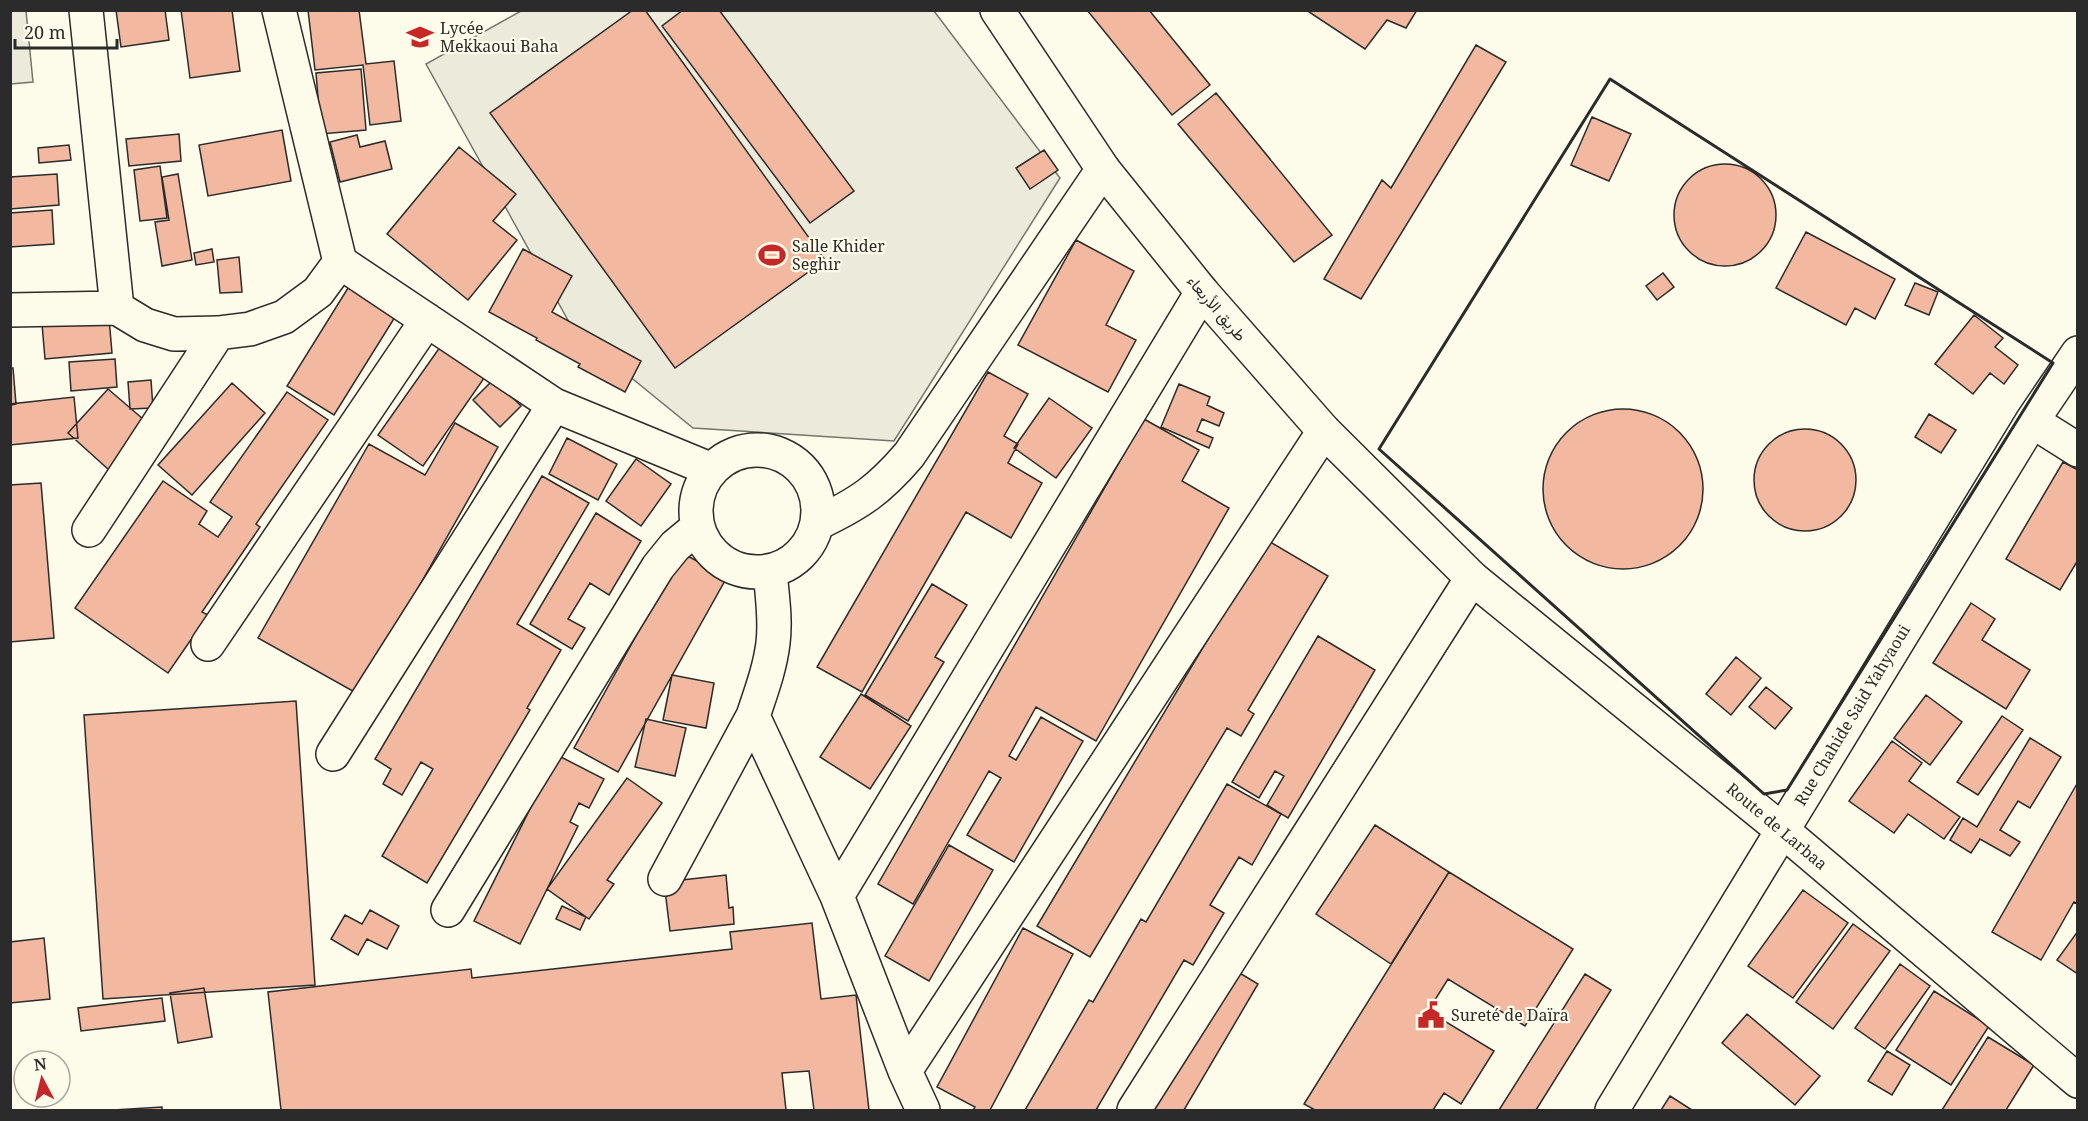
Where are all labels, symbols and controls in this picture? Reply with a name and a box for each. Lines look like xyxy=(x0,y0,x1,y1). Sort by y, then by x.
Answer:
scale bar xyxy=(15,12,117,50)
place label: Lycée Mekkaoui Baha xyxy=(440,17,559,57)
text: 20 m xyxy=(24,20,66,44)
school or university icon: Lycée Mekkaoui Baha xyxy=(405,22,435,52)
place label: Salle Khider Seghir xyxy=(792,235,885,275)
sports icon: Salle Khider Seghir xyxy=(757,240,787,270)
street label: طريق الأربعاء xyxy=(1182,270,1252,346)
street label: Rue Chahide Said Yahyaoui xyxy=(1789,620,1915,810)
street label: Route de Larbaa xyxy=(1722,777,1832,875)
public building icon: Sureté de Daïra xyxy=(1416,1000,1446,1030)
place label: Sureté de Daïra xyxy=(1451,1004,1569,1026)
north arrow xyxy=(12,1049,72,1109)
text: N xyxy=(33,1052,48,1076)

